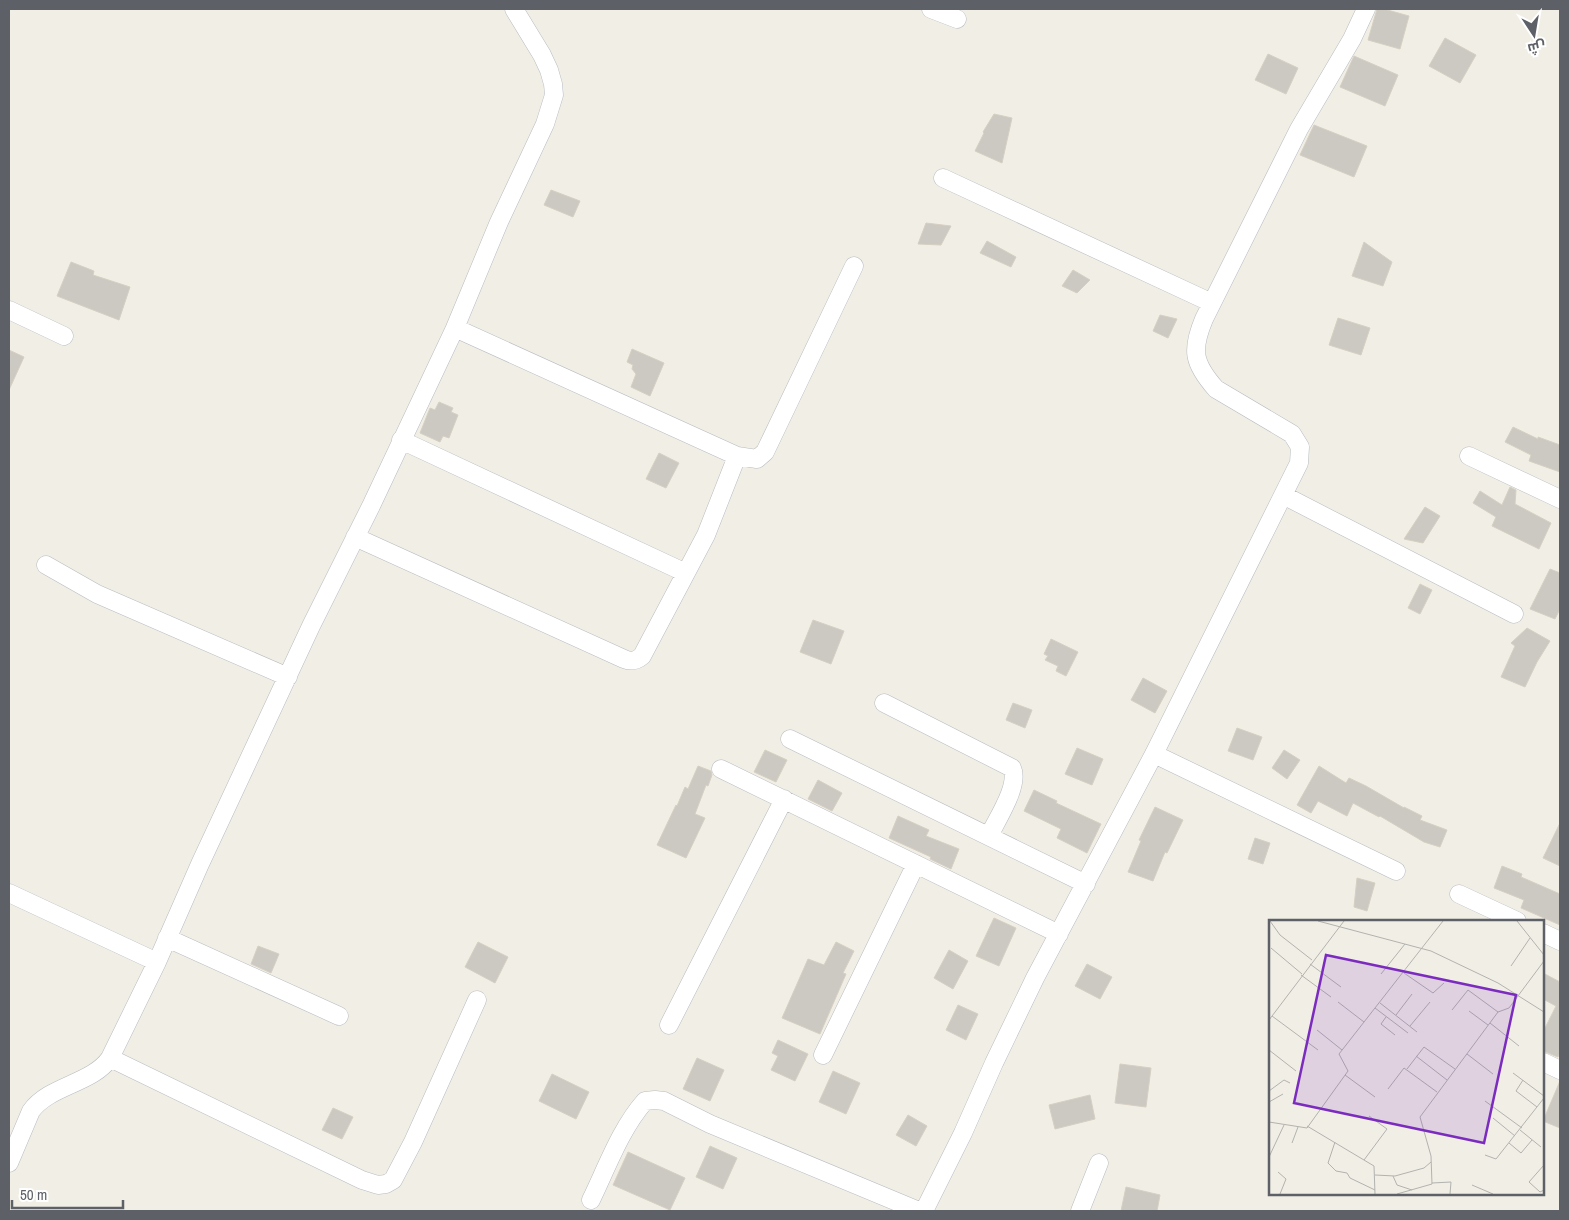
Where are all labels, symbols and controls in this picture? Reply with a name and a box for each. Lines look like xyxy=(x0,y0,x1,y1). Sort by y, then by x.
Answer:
north arrow xyxy=(1509,10,1559,60)
text: ش xyxy=(1526,37,1547,58)
inset map xyxy=(1269,920,1544,1195)
scale bar xyxy=(12,1178,124,1210)
text: 50 m xyxy=(20,1184,47,1205)

